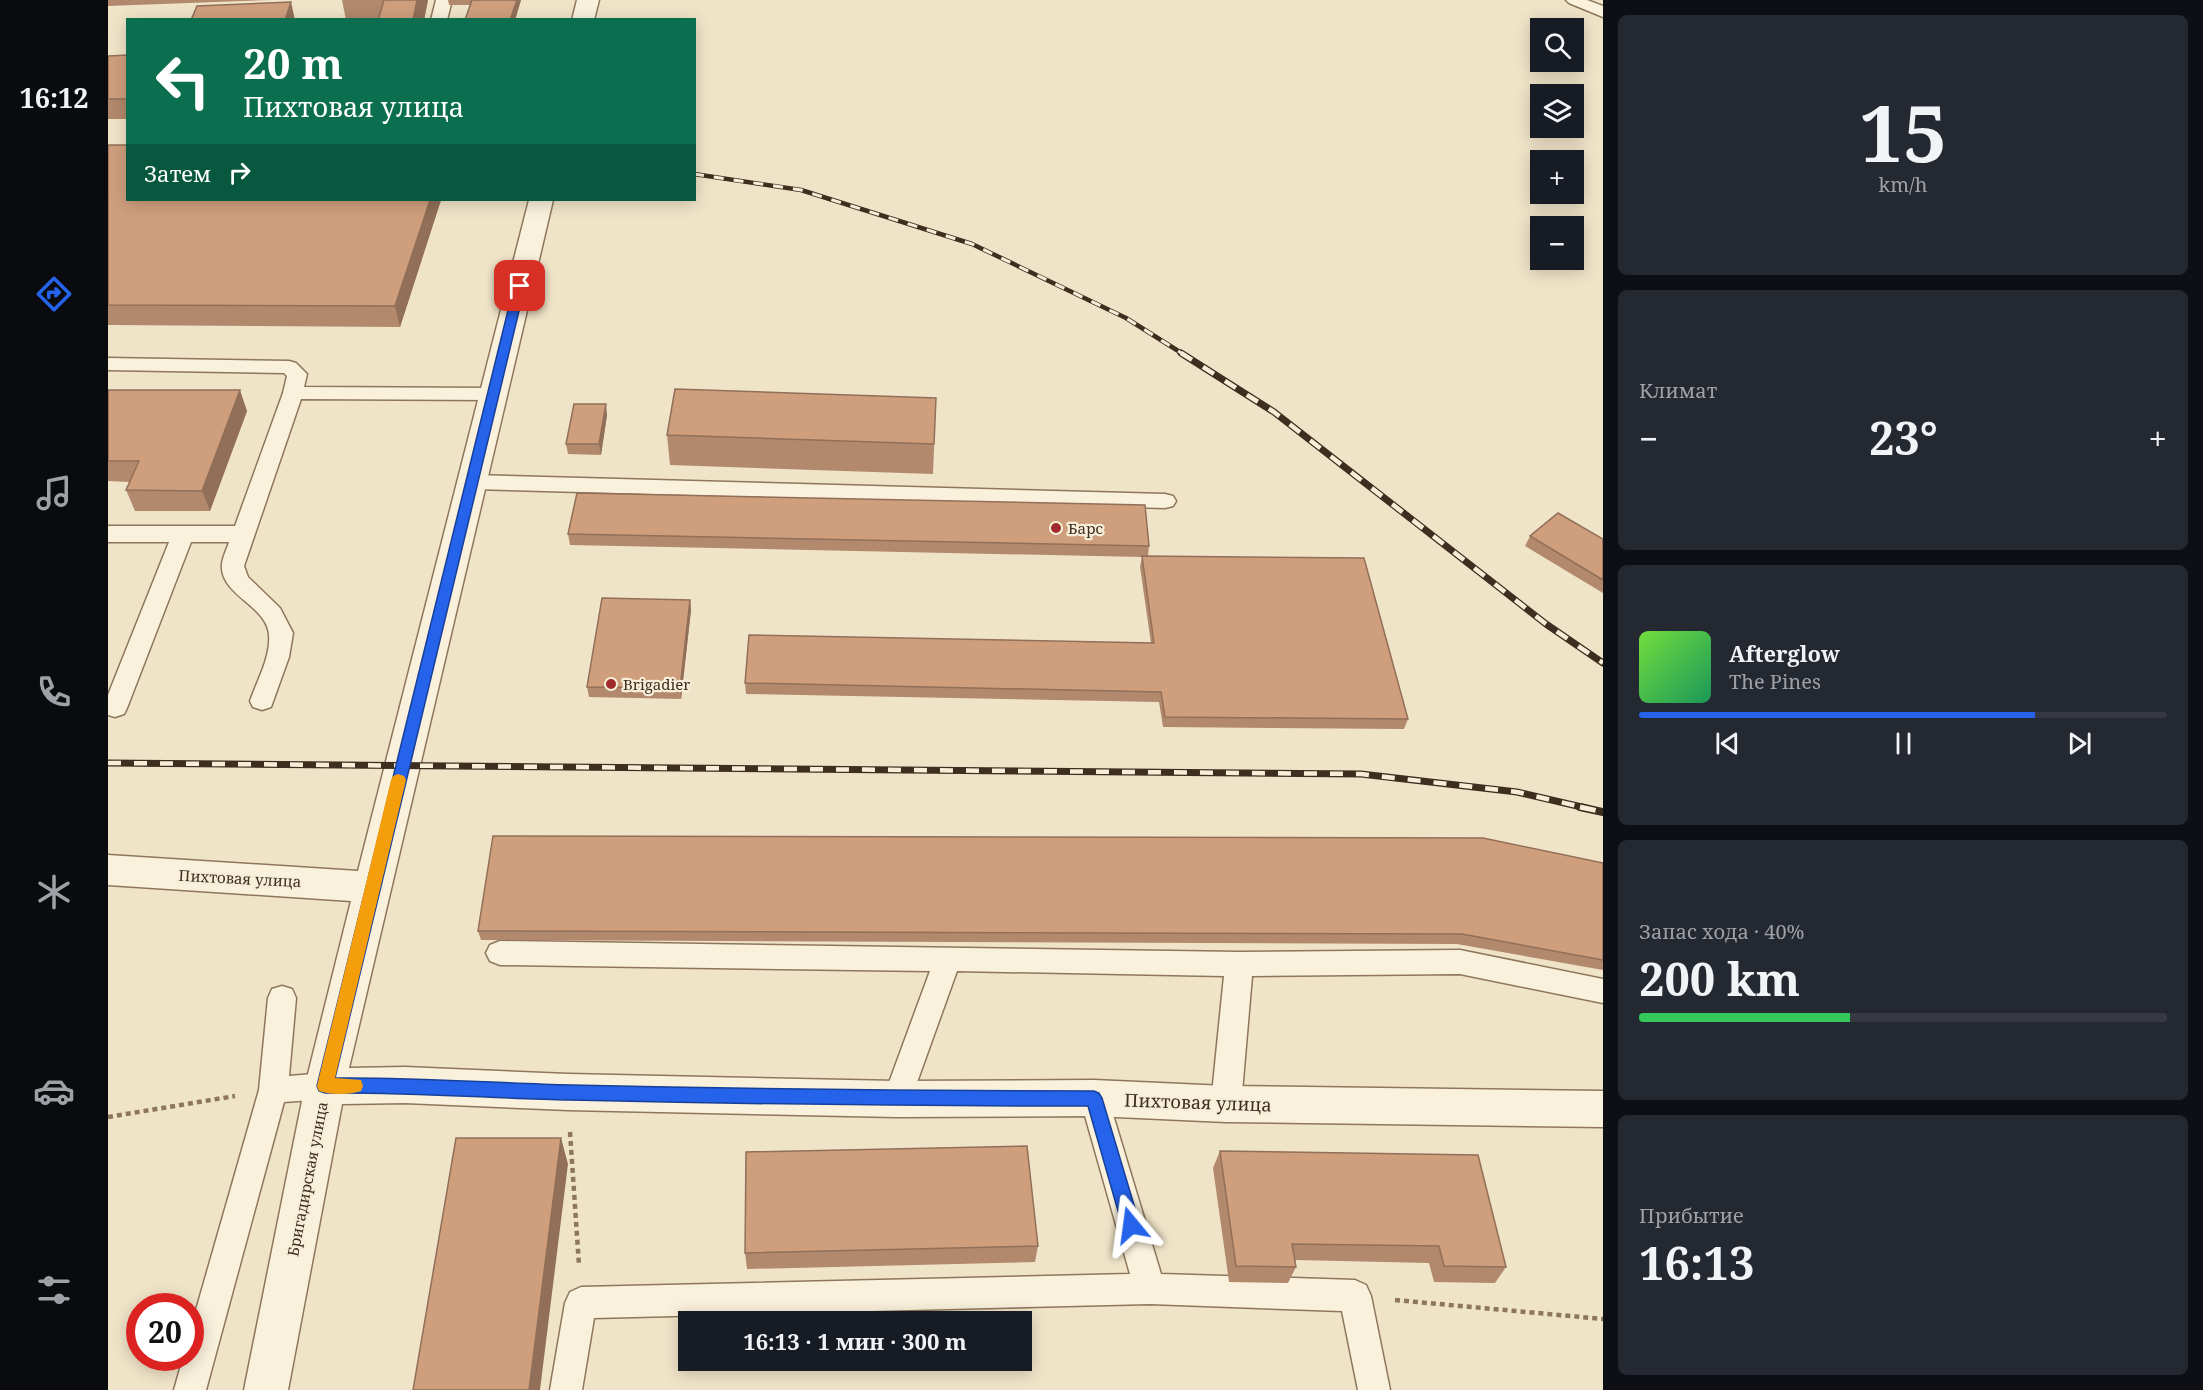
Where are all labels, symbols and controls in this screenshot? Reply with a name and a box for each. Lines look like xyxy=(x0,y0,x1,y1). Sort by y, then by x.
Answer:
map controls xyxy=(1530,18,1584,270)
button: search xyxy=(1530,18,1584,72)
text: 20 m xyxy=(243,34,343,91)
icon: left xyxy=(144,42,222,120)
text: 16:12 xyxy=(19,79,89,116)
text: 15 xyxy=(1859,79,1947,185)
button: layers xyxy=(1530,84,1584,138)
text: Пихтовая улица xyxy=(243,88,464,125)
button: + xyxy=(1530,150,1584,204)
icon: right xyxy=(223,156,256,189)
text: Затем xyxy=(144,158,211,188)
text: km/h xyxy=(1878,171,1928,198)
button: − xyxy=(1530,216,1584,270)
pin xyxy=(494,260,545,311)
icon: arrive xyxy=(503,269,536,302)
icon: directions xyxy=(33,273,75,315)
text: Климат xyxy=(1639,377,1717,404)
text: 23° xyxy=(1869,407,1938,468)
text: − xyxy=(1639,416,1658,461)
text: + xyxy=(2149,416,2167,461)
icon: music xyxy=(33,472,75,514)
place label: Барс xyxy=(1068,518,1103,538)
marker: Барс xyxy=(1049,521,1063,535)
text: Afterglow xyxy=(1729,638,1840,668)
text: The Pines xyxy=(1729,668,1821,695)
icon: phone xyxy=(33,671,75,713)
place label: Brigadier xyxy=(623,674,690,694)
marker: Brigadier xyxy=(604,677,618,691)
icon: previous xyxy=(1711,727,1744,760)
icon: pause xyxy=(1887,727,1920,760)
icon: next xyxy=(2063,727,2096,760)
street label: Пихтовая улица xyxy=(178,865,302,891)
icon: climate xyxy=(33,871,75,913)
text: Запас хода · 40% xyxy=(1639,918,1804,945)
text: 200 km xyxy=(1639,948,1800,1009)
icon: car xyxy=(33,1070,75,1112)
street label: Пихтовая улица xyxy=(1124,1087,1272,1117)
street label: Бригадирская улица xyxy=(282,1100,332,1258)
position arrow xyxy=(1099,1193,1163,1257)
text: Прибытие xyxy=(1639,1202,1744,1229)
text: 16:13 xyxy=(1639,1232,1754,1293)
icon: filters xyxy=(33,1269,75,1311)
speed limit sign: 20 xyxy=(126,1293,204,1371)
text: 16:13 · 1 мин · 300 m xyxy=(743,1326,967,1356)

